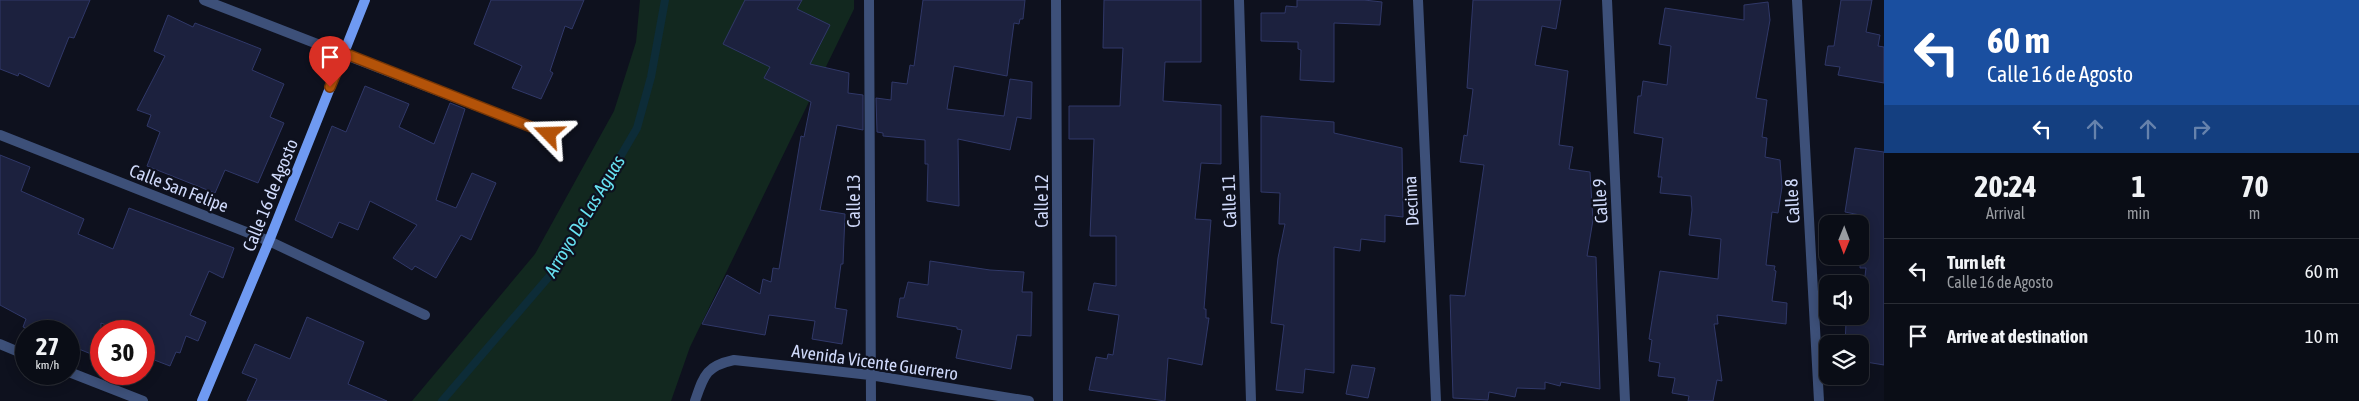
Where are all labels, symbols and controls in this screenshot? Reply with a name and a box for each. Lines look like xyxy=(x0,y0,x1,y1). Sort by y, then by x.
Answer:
icon: left xyxy=(1904,20,1969,85)
text: 60 m xyxy=(1987,20,2050,60)
pin xyxy=(309,36,351,87)
icon: arrive xyxy=(316,43,344,71)
text: Calle 16 de Agosto xyxy=(1987,61,2133,87)
position arrow xyxy=(522,107,574,159)
icon: left xyxy=(2028,115,2056,143)
icon: ahead xyxy=(2081,115,2109,143)
icon: ahead xyxy=(2134,115,2162,143)
icon: right xyxy=(2187,115,2215,143)
street label: Calle 16 de Agosto xyxy=(238,136,302,254)
water label: Arroyo De Las Aguas xyxy=(538,151,629,282)
street label: Calle San Felipe xyxy=(127,160,231,216)
text: 20:24 xyxy=(1974,169,2037,203)
text: 1 xyxy=(2131,169,2146,203)
text: 70 xyxy=(2240,169,2269,203)
street label: Calle 13 xyxy=(843,174,864,228)
street label: Calle 12 xyxy=(1031,174,1052,228)
street label: Calle 11 xyxy=(1218,174,1240,228)
street label: Decima xyxy=(1399,175,1423,227)
street label: Calle 9 xyxy=(1588,178,1612,224)
street label: Calle 8 xyxy=(1780,178,1804,224)
text: Arrival xyxy=(1986,204,2025,222)
text: min xyxy=(2127,204,2150,222)
text: m xyxy=(2249,204,2260,222)
north arrow xyxy=(1819,215,1869,265)
map controls xyxy=(1819,215,1869,385)
text: Turn left xyxy=(1947,251,2005,273)
icon: left xyxy=(1904,257,1932,285)
text: 60 m xyxy=(2305,260,2339,282)
text: Calle 16 de Agosto xyxy=(1947,273,2053,291)
button: sound xyxy=(1819,275,1869,325)
speed limit sign: 30 xyxy=(90,320,155,385)
icon: arrive xyxy=(1904,322,1932,350)
text: Arrive at destination xyxy=(1947,325,2088,347)
text: 10 m xyxy=(2305,325,2339,347)
text: 27 xyxy=(36,332,59,360)
button: layers xyxy=(1819,335,1869,385)
street label: Avenida Vicente Guerrero xyxy=(791,340,959,384)
text: km/h xyxy=(36,358,59,372)

